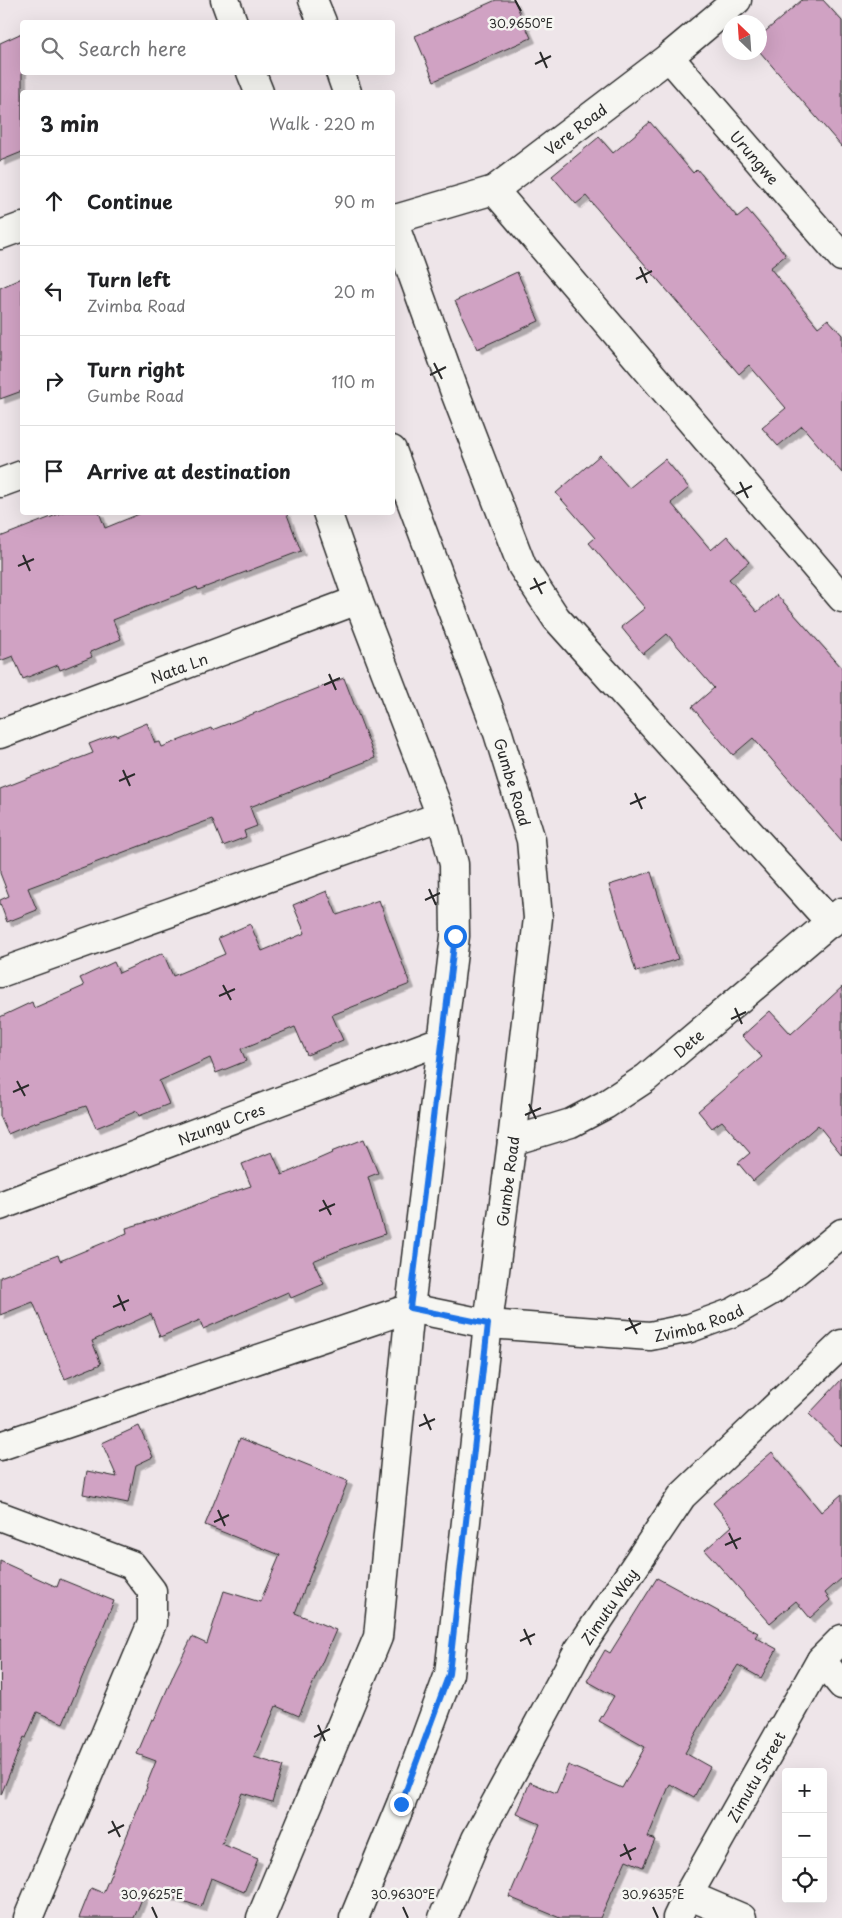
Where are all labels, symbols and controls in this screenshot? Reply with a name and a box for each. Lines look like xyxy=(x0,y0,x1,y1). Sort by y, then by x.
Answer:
text: 30.9650°E xyxy=(489,14,553,32)
north arrow xyxy=(722,15,767,60)
search box xyxy=(20,20,395,75)
icon: search xyxy=(38,34,66,62)
text: Search here xyxy=(78,34,187,62)
street label: Vere Road xyxy=(539,97,611,160)
text: 3 min xyxy=(40,107,99,139)
text: Walk · 220 m xyxy=(269,111,375,135)
street label: Urungwe xyxy=(725,125,785,189)
icon: ahead xyxy=(40,187,68,215)
text: Continue xyxy=(87,187,173,215)
text: 90 m xyxy=(334,189,375,213)
text: Turn left xyxy=(87,265,171,293)
icon: left xyxy=(40,277,68,305)
text: 20 m xyxy=(334,279,375,303)
text: Zvimba Road xyxy=(87,293,186,317)
text: Turn right xyxy=(87,355,185,383)
icon: right xyxy=(40,367,68,395)
text: 110 m xyxy=(332,369,375,393)
text: Gumbe Road xyxy=(87,383,184,407)
icon: arrive xyxy=(40,457,68,485)
text: Arrive at destination xyxy=(87,457,291,485)
street label: Nata Ln xyxy=(147,646,211,688)
street label: Gumbe Road xyxy=(489,735,537,829)
route start xyxy=(444,925,467,948)
street label: Dete xyxy=(667,1023,708,1062)
street label: Nzungu Cres xyxy=(174,1096,268,1150)
street label: Gumbe Road xyxy=(489,1135,524,1228)
street label: Zvimba Road xyxy=(652,1298,748,1346)
street label: Zimutu Way xyxy=(574,1563,643,1649)
street label: Zimutu Street xyxy=(720,1727,790,1826)
map controls xyxy=(782,1768,827,1903)
button: + xyxy=(782,1768,827,1813)
route end xyxy=(390,1793,413,1816)
button: − xyxy=(782,1813,827,1858)
button: locate xyxy=(782,1858,827,1903)
text: 30.9625°E xyxy=(121,1885,183,1903)
text: 30.9630°E xyxy=(371,1885,435,1903)
text: 30.9635°E xyxy=(621,1885,685,1903)

